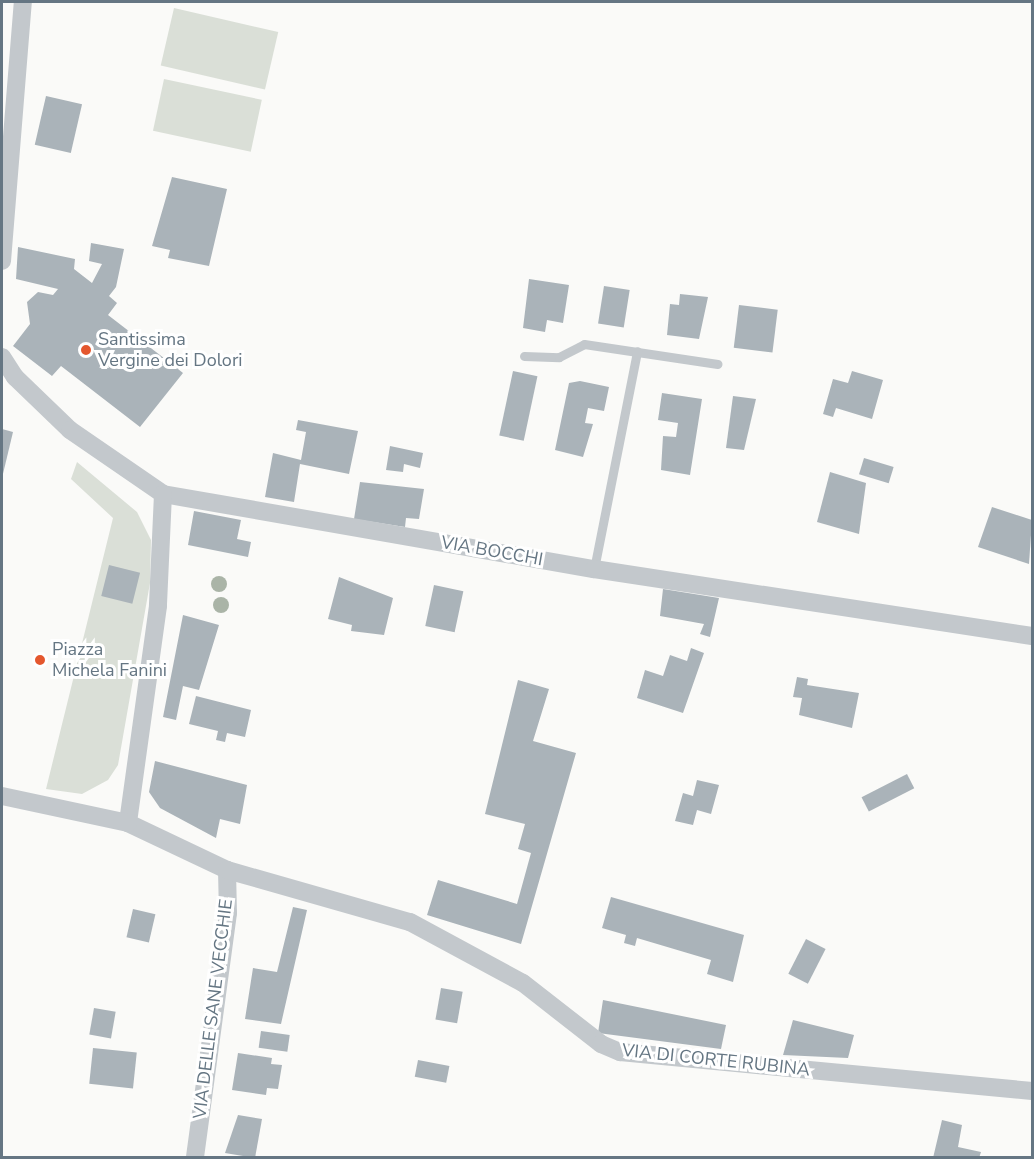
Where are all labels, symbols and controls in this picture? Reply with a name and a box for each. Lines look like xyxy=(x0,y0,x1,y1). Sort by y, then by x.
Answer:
place label: Santissima Vergine dei Dolori xyxy=(98,329,243,372)
marker: Santissima Vergine dei Dolori xyxy=(79,343,93,357)
street label: VIA BOCCHI xyxy=(439,531,545,571)
place label: Piazza Michela Fanini xyxy=(52,639,167,682)
marker: Piazza Michela Fanini xyxy=(33,653,47,667)
street label: VIA DELLE SANE VECCHIE xyxy=(189,898,237,1120)
street label: VIA DI CORTE RUBINA xyxy=(621,1039,811,1081)

